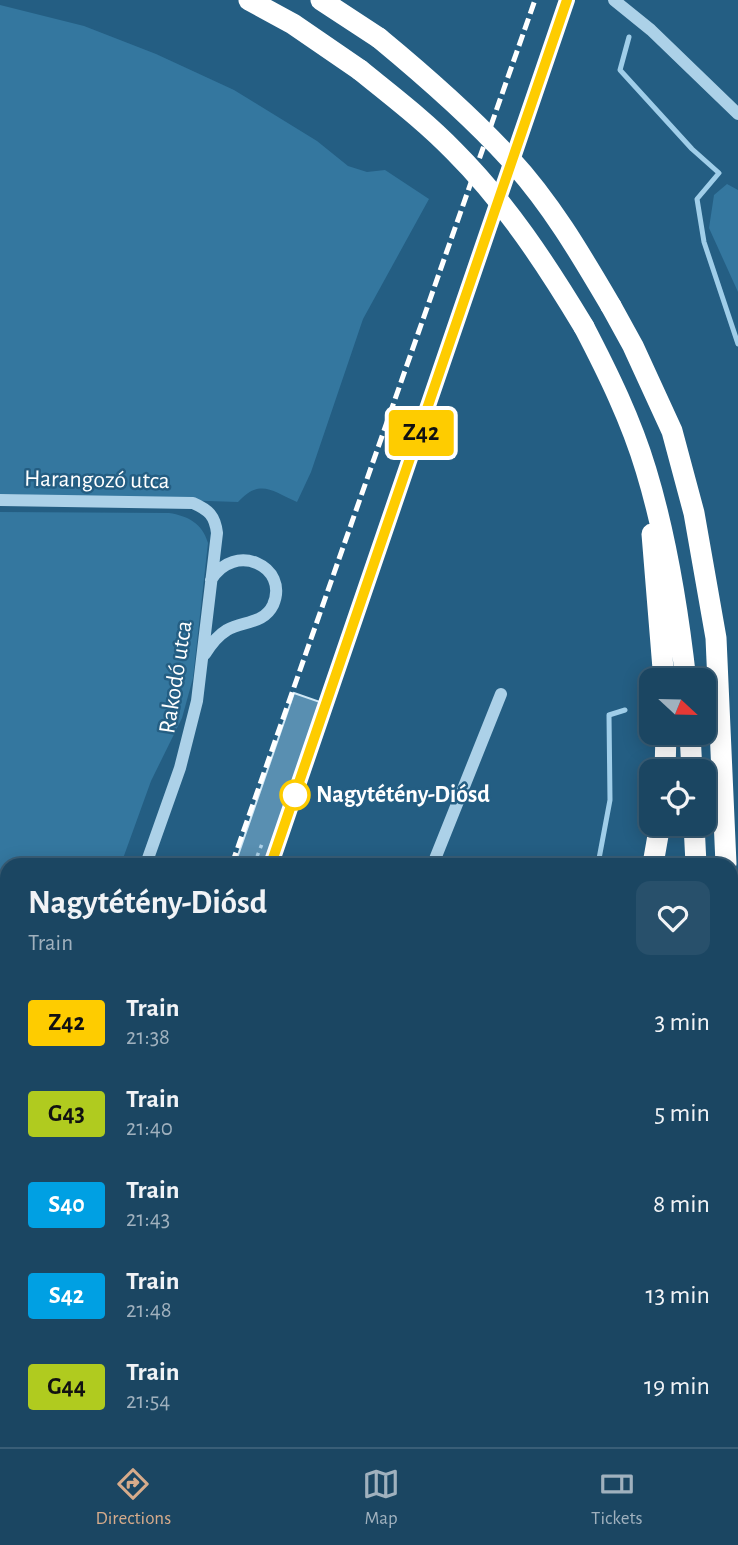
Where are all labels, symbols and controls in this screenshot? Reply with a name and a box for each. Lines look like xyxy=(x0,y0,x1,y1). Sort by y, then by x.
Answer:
line badge: Z42 xyxy=(381,410,461,456)
text: Z42 xyxy=(403,421,439,445)
street label: Harangozó utca xyxy=(24,467,170,493)
street label: Rakodó utca xyxy=(155,619,197,735)
north arrow xyxy=(639,668,716,746)
map controls xyxy=(639,668,716,836)
button: locate xyxy=(639,759,716,836)
marker: Nagytétény-Diósd xyxy=(280,780,310,810)
place label: Nagytétény-Diósd xyxy=(316,783,490,807)
button: heart xyxy=(636,881,710,955)
text: Nagytétény-Diósd xyxy=(28,887,267,920)
text: Train xyxy=(28,932,73,955)
text: Train xyxy=(126,995,179,1021)
text: 3 min xyxy=(654,1009,710,1035)
text: Z42 xyxy=(48,1011,85,1035)
text: 21:38 xyxy=(126,1026,170,1049)
text: Train xyxy=(126,1086,179,1112)
text: 5 min xyxy=(654,1100,710,1126)
text: G43 xyxy=(48,1102,85,1126)
text: 21:40 xyxy=(126,1117,173,1140)
text: Train xyxy=(126,1177,179,1203)
text: 8 min xyxy=(653,1191,710,1217)
text: S40 xyxy=(48,1193,85,1217)
text: 21:43 xyxy=(126,1208,170,1231)
text: Train xyxy=(126,1268,179,1294)
text: 13 min xyxy=(646,1282,710,1308)
text: S42 xyxy=(49,1284,84,1308)
text: 21:48 xyxy=(126,1299,172,1322)
text: Train xyxy=(126,1359,179,1385)
text: 19 min xyxy=(644,1373,710,1399)
text: G44 xyxy=(47,1375,86,1399)
text: 21:54 xyxy=(126,1390,170,1413)
tab: Directions xyxy=(95,1465,171,1530)
tab: Map xyxy=(362,1465,400,1530)
tab: Tickets xyxy=(591,1465,643,1530)

